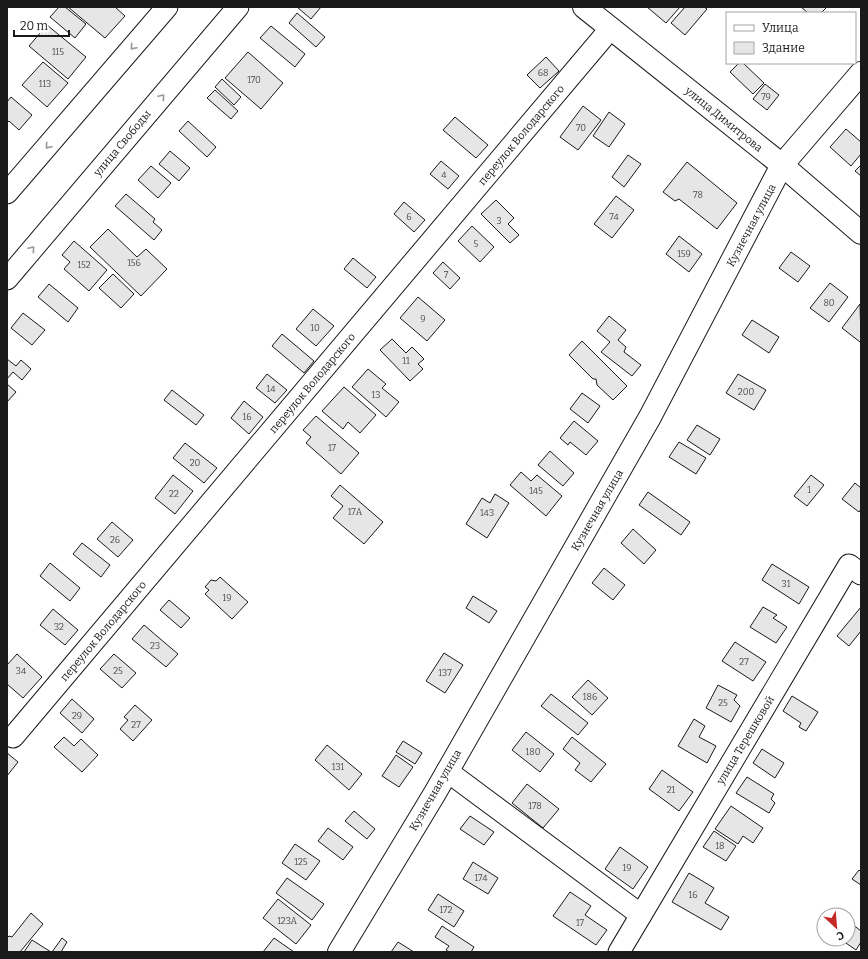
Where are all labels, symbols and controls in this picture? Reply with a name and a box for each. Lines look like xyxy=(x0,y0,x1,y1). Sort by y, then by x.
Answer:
scale bar xyxy=(14,12,69,38)
legend xyxy=(726,12,856,64)
text: 20 m xyxy=(20,19,49,33)
text: Улица xyxy=(762,21,799,35)
text: Здание xyxy=(762,41,805,55)
one-way arrow xyxy=(130,42,137,50)
house number: 115 xyxy=(52,47,64,57)
house number: 68 xyxy=(538,68,548,78)
house number: 170 xyxy=(247,75,261,85)
house number: 113 xyxy=(39,79,51,89)
street label: переулок Володарского xyxy=(476,83,567,188)
street label: улица Димитрова xyxy=(682,84,765,155)
house number: 79 xyxy=(761,92,771,102)
one-way arrow xyxy=(157,94,164,101)
street label: улица Свободы xyxy=(90,108,154,180)
house number: 70 xyxy=(576,123,586,133)
one-way arrow xyxy=(45,141,52,148)
house number: 4 xyxy=(441,170,447,180)
street label: Кузнечная улица xyxy=(724,182,779,269)
house number: 78 xyxy=(693,190,703,200)
house number: 6 xyxy=(406,212,412,222)
house number: 74 xyxy=(609,212,620,222)
house number: 3 xyxy=(496,216,502,226)
house number: 5 xyxy=(474,239,479,249)
one-way arrow xyxy=(28,246,35,254)
house number: 159 xyxy=(677,249,691,259)
house number: 156 xyxy=(127,258,141,268)
house number: 152 xyxy=(77,260,91,270)
house number: 7 xyxy=(444,270,449,280)
house number: 80 xyxy=(823,298,835,308)
house number: 9 xyxy=(420,314,426,324)
house number: 10 xyxy=(310,323,320,333)
street label: переулок Володарского xyxy=(267,331,358,436)
house number: 11 xyxy=(402,356,410,366)
house number: 14 xyxy=(267,384,276,394)
house number: 200 xyxy=(738,387,754,397)
house number: 13 xyxy=(372,390,380,400)
house number: 16 xyxy=(243,412,251,422)
house number: 17 xyxy=(328,443,337,453)
house number: 20 xyxy=(190,458,201,468)
street label: Кузнечная улица xyxy=(569,467,626,553)
house number: 1 xyxy=(807,485,811,495)
house number: 145 xyxy=(529,486,543,496)
house number: 22 xyxy=(169,489,179,499)
house number: 17А xyxy=(348,507,363,517)
house number: 143 xyxy=(480,508,494,518)
house number: 26 xyxy=(110,535,120,545)
street label: переулок Володарского xyxy=(58,579,149,684)
house number: 31 xyxy=(782,579,791,589)
house number: 19 xyxy=(223,593,231,603)
house number: 32 xyxy=(54,622,64,632)
house number: 23 xyxy=(150,641,160,651)
house number: 27 xyxy=(739,657,749,667)
house number: 34 xyxy=(16,666,27,676)
house number: 25 xyxy=(113,666,123,676)
house number: 137 xyxy=(438,668,452,678)
house number: 186 xyxy=(583,692,597,702)
street label: улица Терешковой xyxy=(713,694,777,788)
house number: 25 xyxy=(718,698,728,708)
house number: 29 xyxy=(72,711,82,721)
house number: 27 xyxy=(131,720,141,730)
street label: Кузнечная улица xyxy=(407,747,464,833)
house number: 180 xyxy=(526,747,541,757)
house number: 131 xyxy=(332,762,345,772)
house number: 21 xyxy=(667,785,676,795)
house number: 178 xyxy=(528,801,542,811)
house number: 18 xyxy=(715,841,725,851)
house number: 125 xyxy=(294,857,308,867)
house number: 19 xyxy=(623,863,631,873)
house number: 174 xyxy=(474,873,488,883)
house number: 16 xyxy=(689,890,697,900)
house number: 172 xyxy=(440,905,453,915)
north arrow xyxy=(816,907,856,947)
house number: 123А xyxy=(277,916,297,926)
house number: 17 xyxy=(576,918,585,928)
text: С xyxy=(834,928,846,943)

